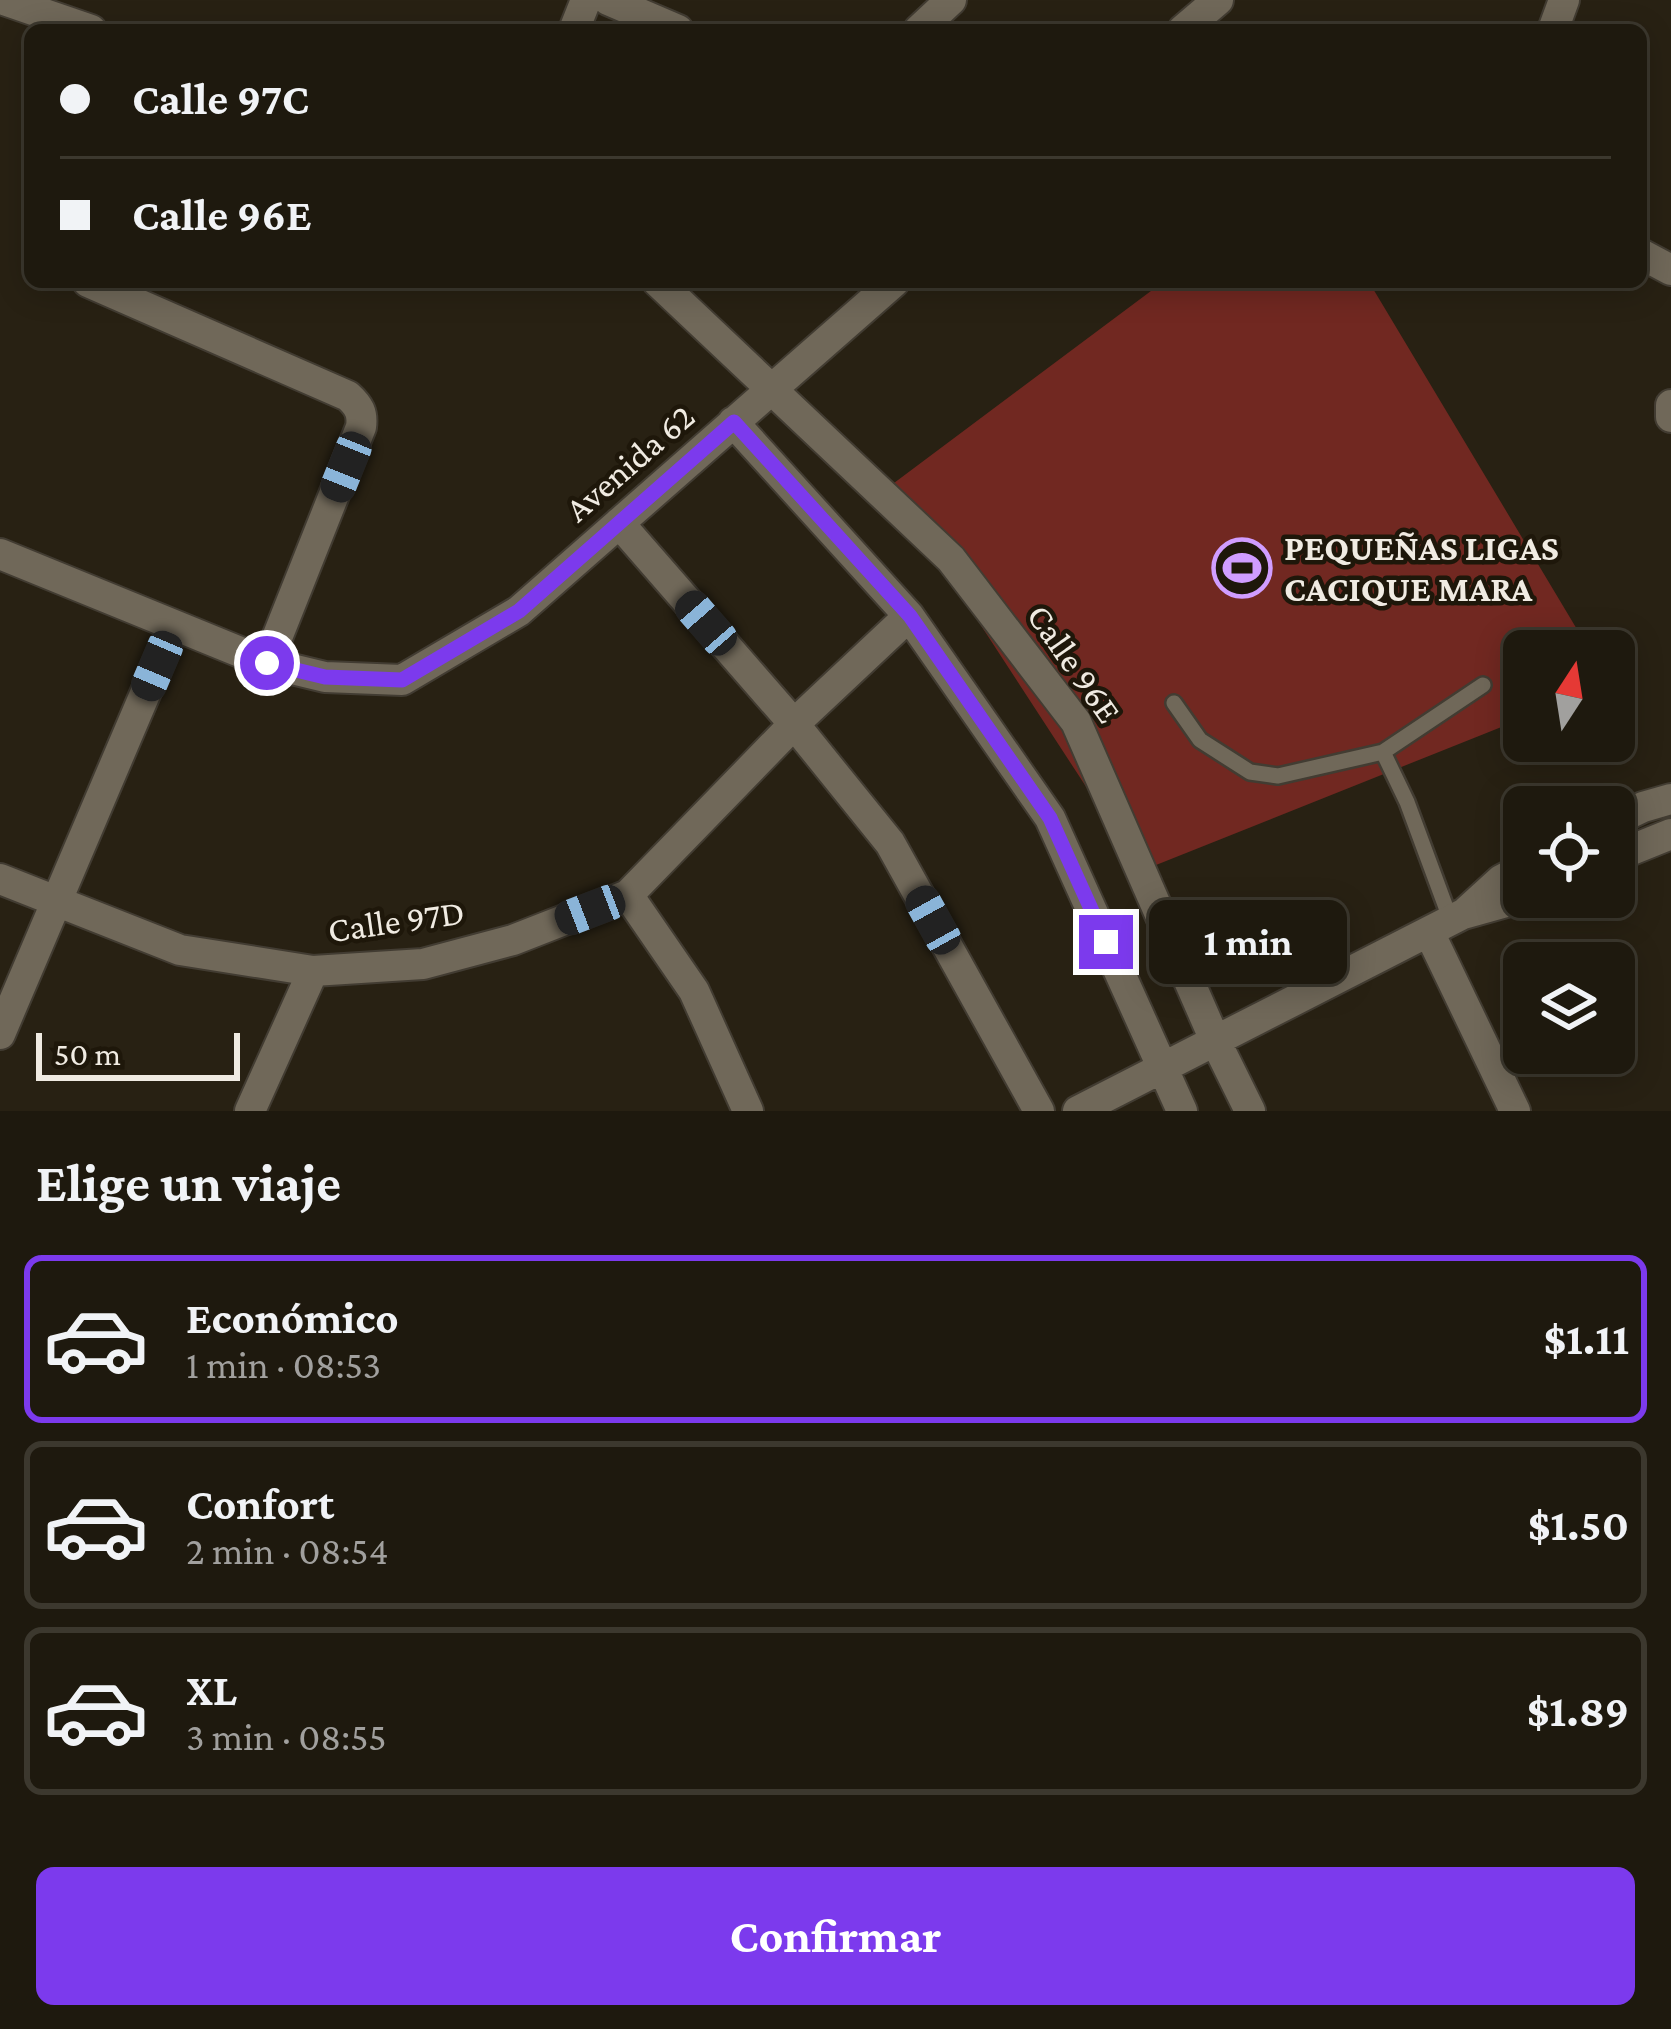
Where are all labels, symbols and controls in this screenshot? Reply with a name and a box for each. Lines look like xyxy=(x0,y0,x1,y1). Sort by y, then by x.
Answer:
text: Calle 97C xyxy=(132,74,309,124)
text: Calle 96E xyxy=(132,190,312,240)
street label: Avenida 62 xyxy=(557,396,702,530)
car xyxy=(316,427,376,507)
place label: PEQUEÑAS LIGAS CACIQUE MARA xyxy=(1284,528,1559,609)
sports icon: PEQUEÑAS LIGAS CACIQUE MARA xyxy=(1211,537,1273,599)
car xyxy=(669,584,743,662)
street label: Calle 96E xyxy=(1019,597,1129,730)
car xyxy=(126,626,188,706)
north arrow xyxy=(1503,630,1635,762)
map controls xyxy=(1503,630,1635,1074)
route start xyxy=(240,636,294,690)
button: locate xyxy=(1503,786,1635,918)
car xyxy=(550,880,630,940)
car xyxy=(900,880,966,960)
street label: Calle 97D xyxy=(325,892,467,950)
callout: 1 min xyxy=(1148,900,1346,984)
route end xyxy=(1079,915,1133,969)
text: 1 min xyxy=(1204,920,1292,963)
button: layers xyxy=(1503,942,1635,1074)
scale bar xyxy=(36,1027,240,1080)
text: 50 m xyxy=(54,1035,121,1072)
text: Elige un viaje xyxy=(36,1153,341,1213)
icon: car xyxy=(42,1285,150,1393)
text: Económico xyxy=(186,1293,399,1343)
text: $1.11 xyxy=(1543,1314,1629,1364)
text: 1 min · 08:53 xyxy=(186,1343,381,1386)
icon: car xyxy=(42,1471,150,1579)
text: Confort xyxy=(186,1479,334,1529)
text: $1.50 xyxy=(1528,1500,1629,1550)
text: 2 min · 08:54 xyxy=(186,1529,389,1572)
icon: car xyxy=(42,1657,150,1765)
text: XL xyxy=(186,1665,237,1715)
text: $1.89 xyxy=(1527,1686,1629,1736)
text: 3 min · 08:55 xyxy=(186,1715,387,1758)
button: Confirmar xyxy=(36,1867,1635,2005)

